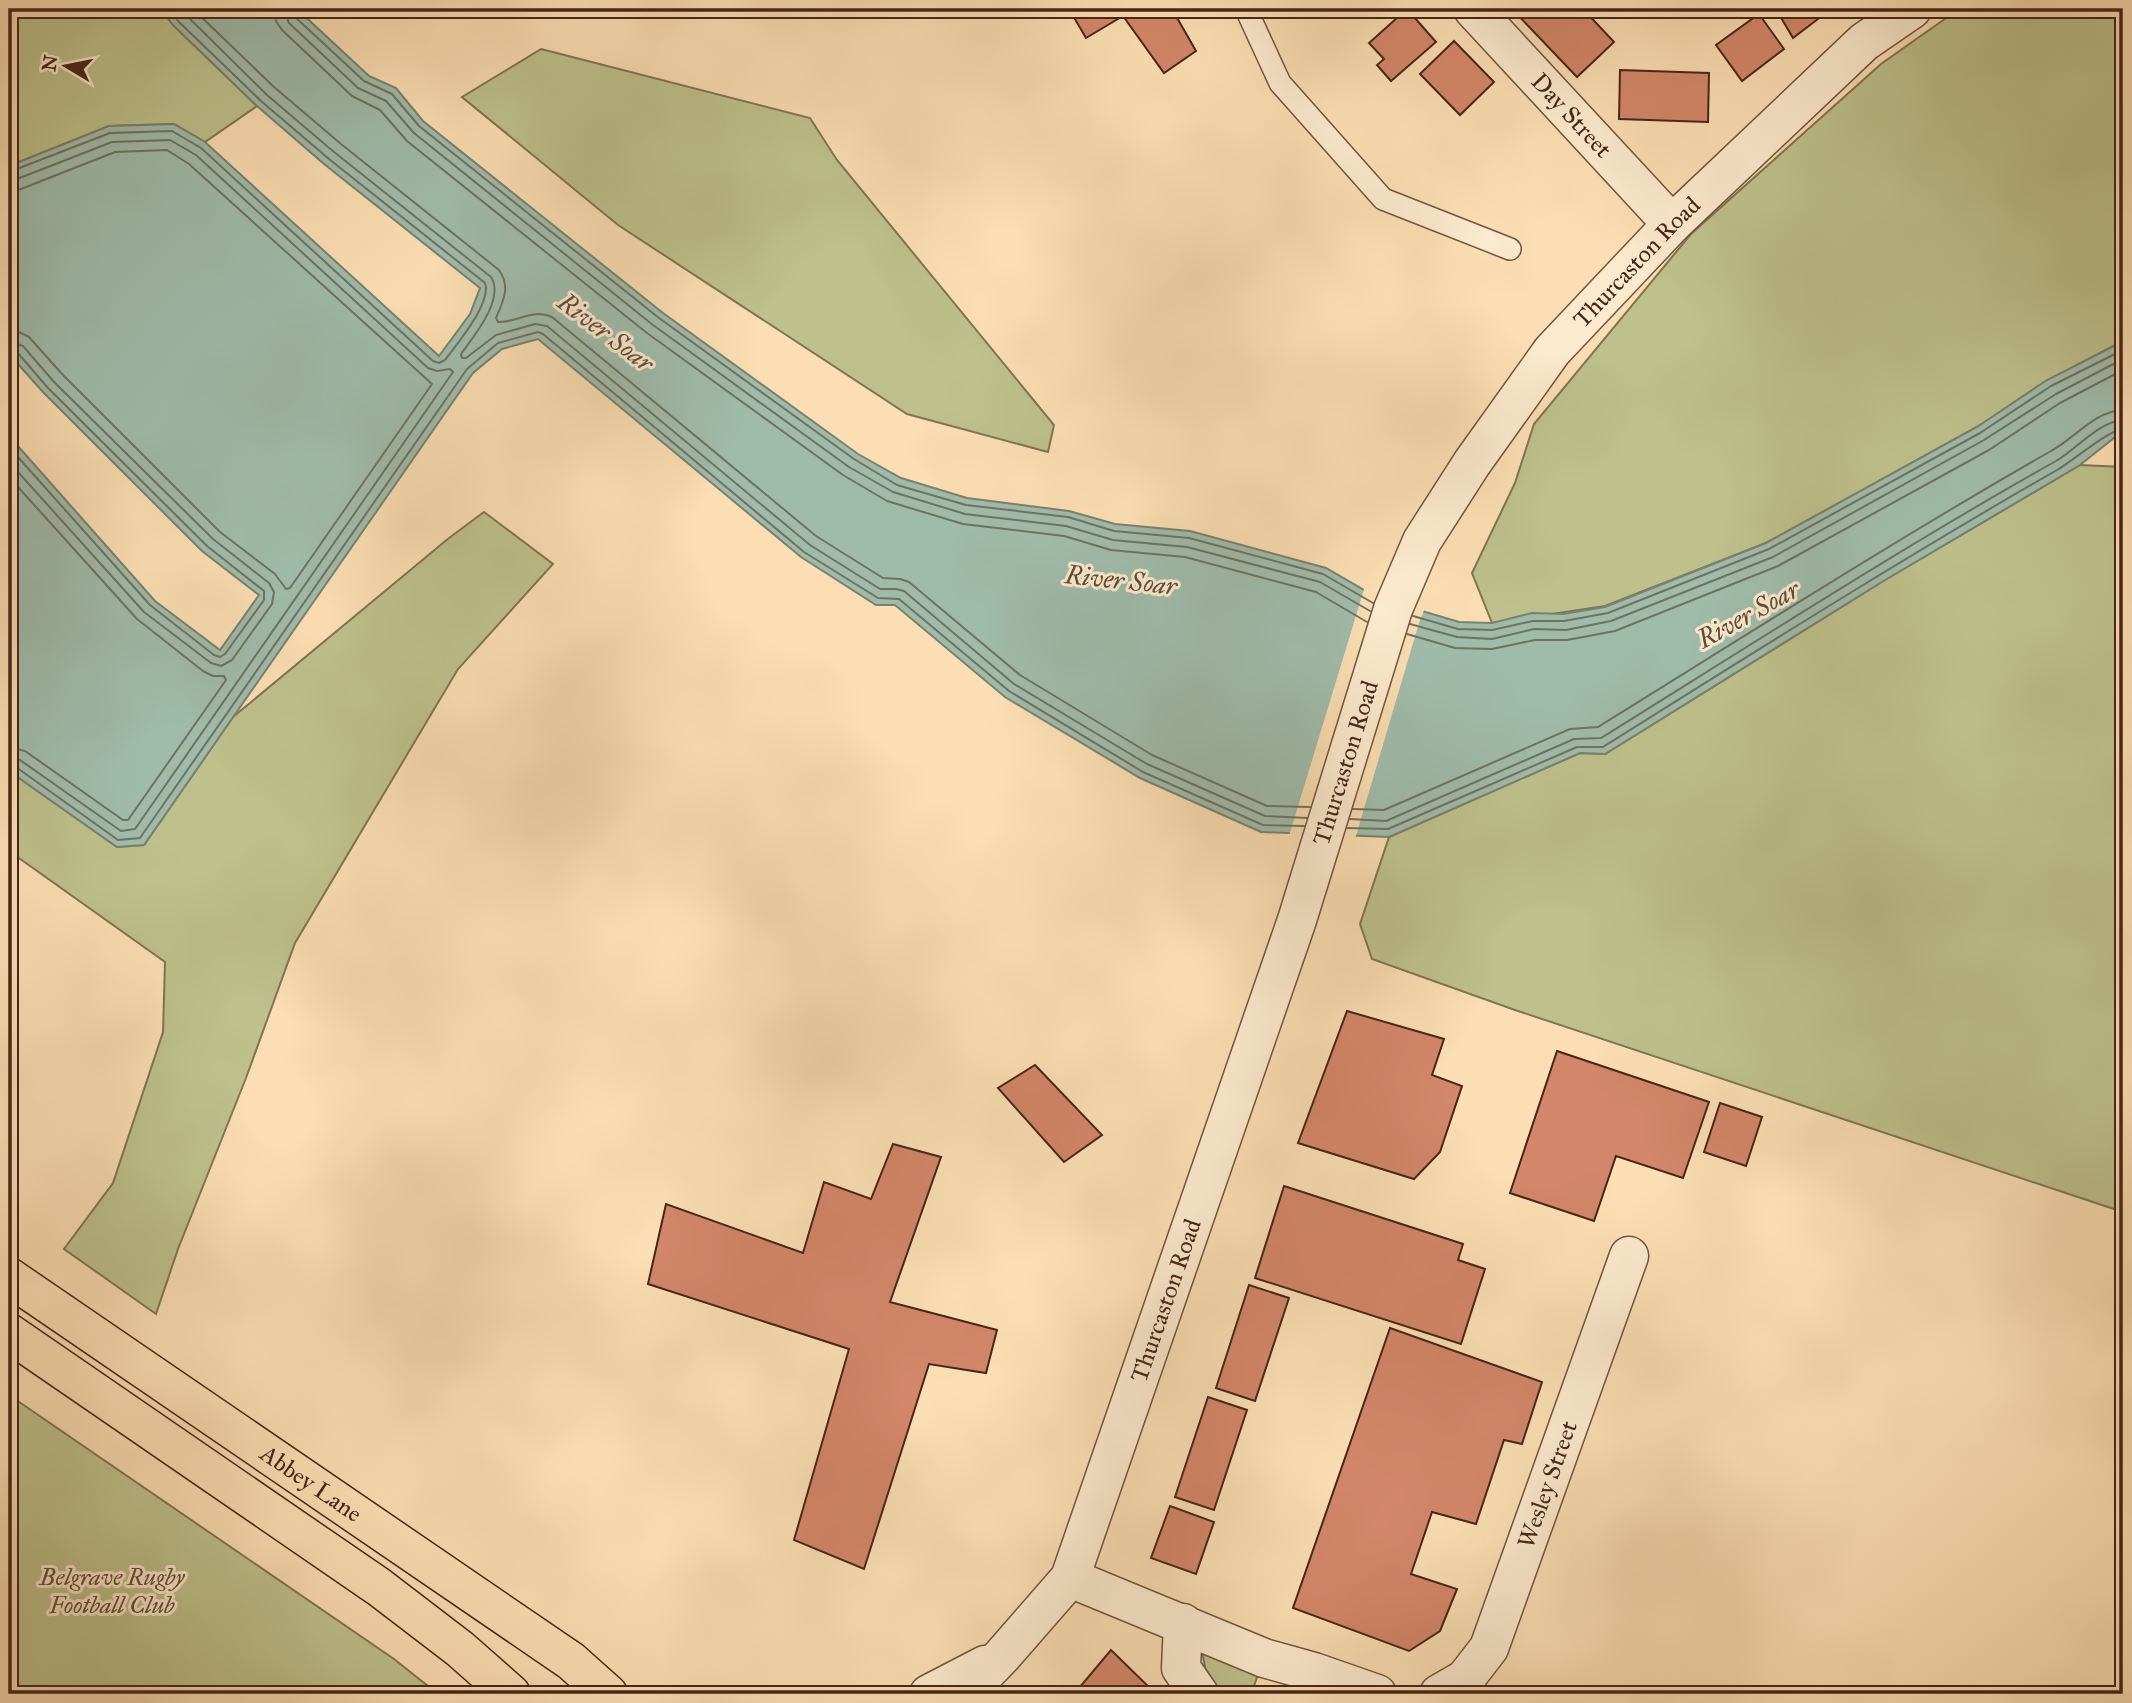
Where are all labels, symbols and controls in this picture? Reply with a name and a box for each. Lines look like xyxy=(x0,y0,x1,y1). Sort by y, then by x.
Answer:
north arrow xyxy=(32,32,102,102)
text: N xyxy=(37,53,62,73)
street label: Day Street xyxy=(1525,67,1618,164)
street label: Thurcaston Road xyxy=(1567,190,1706,334)
water label: River Soar xyxy=(551,285,661,379)
water label: River Soar xyxy=(1063,558,1180,602)
water label: River Soar xyxy=(1690,572,1806,656)
street label: Thurcaston Road xyxy=(1306,677,1385,849)
street label: Thurcaston Road xyxy=(1124,1215,1208,1386)
street label: Wesley Street xyxy=(1511,1416,1584,1552)
street label: Abbey Lane xyxy=(254,1438,368,1529)
park label: Belgrave Rugby Football Club xyxy=(38,1562,186,1620)

